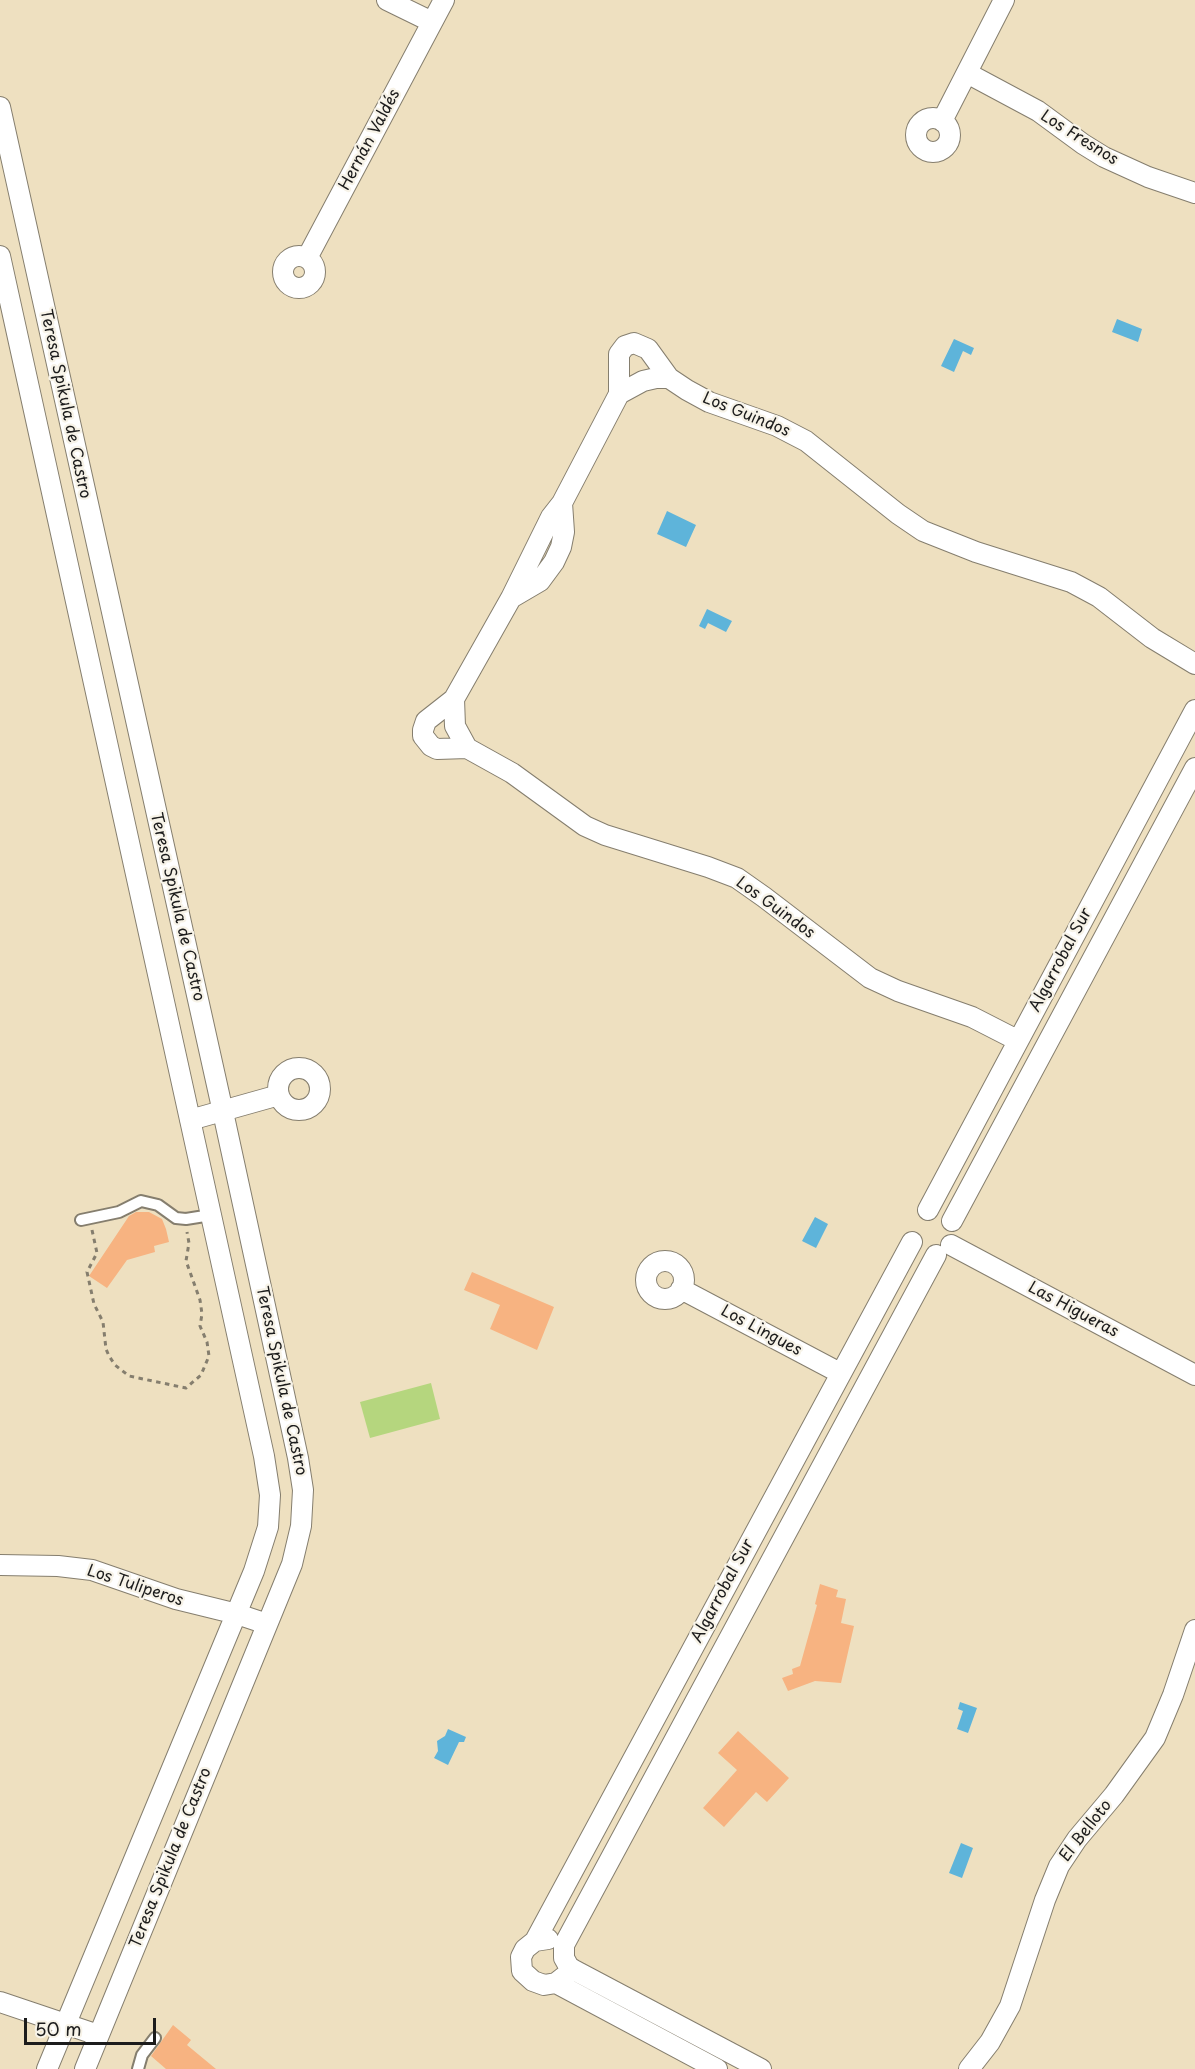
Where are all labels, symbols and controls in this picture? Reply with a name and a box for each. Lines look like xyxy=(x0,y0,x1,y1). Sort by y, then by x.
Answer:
street label: Hernán Valdés xyxy=(335,86,405,194)
street label: Los Fresnos xyxy=(1037,107,1121,169)
street label: Teresa Spikula de Castro xyxy=(36,308,94,500)
street label: Los Guindos xyxy=(700,389,792,441)
street label: Teresa Spikula de Castro xyxy=(146,811,208,1003)
street label: Los Guindos xyxy=(732,873,818,943)
street label: Algarrobal Sur xyxy=(1026,905,1096,1015)
street label: Las Higueras xyxy=(1024,1278,1122,1342)
street label: Teresa Spikula de Castro xyxy=(252,1285,310,1477)
street label: Los Lingues xyxy=(717,1302,805,1360)
street label: Algarrobal Sur xyxy=(688,1536,758,1646)
street label: Los Tuliperos xyxy=(84,1561,186,1611)
street label: Teresa Spikula de Castro xyxy=(126,1765,216,1951)
street label: El Belloto xyxy=(1056,1796,1116,1866)
scale bar xyxy=(27,2006,159,2044)
text: 50 m xyxy=(35,2015,82,2042)

